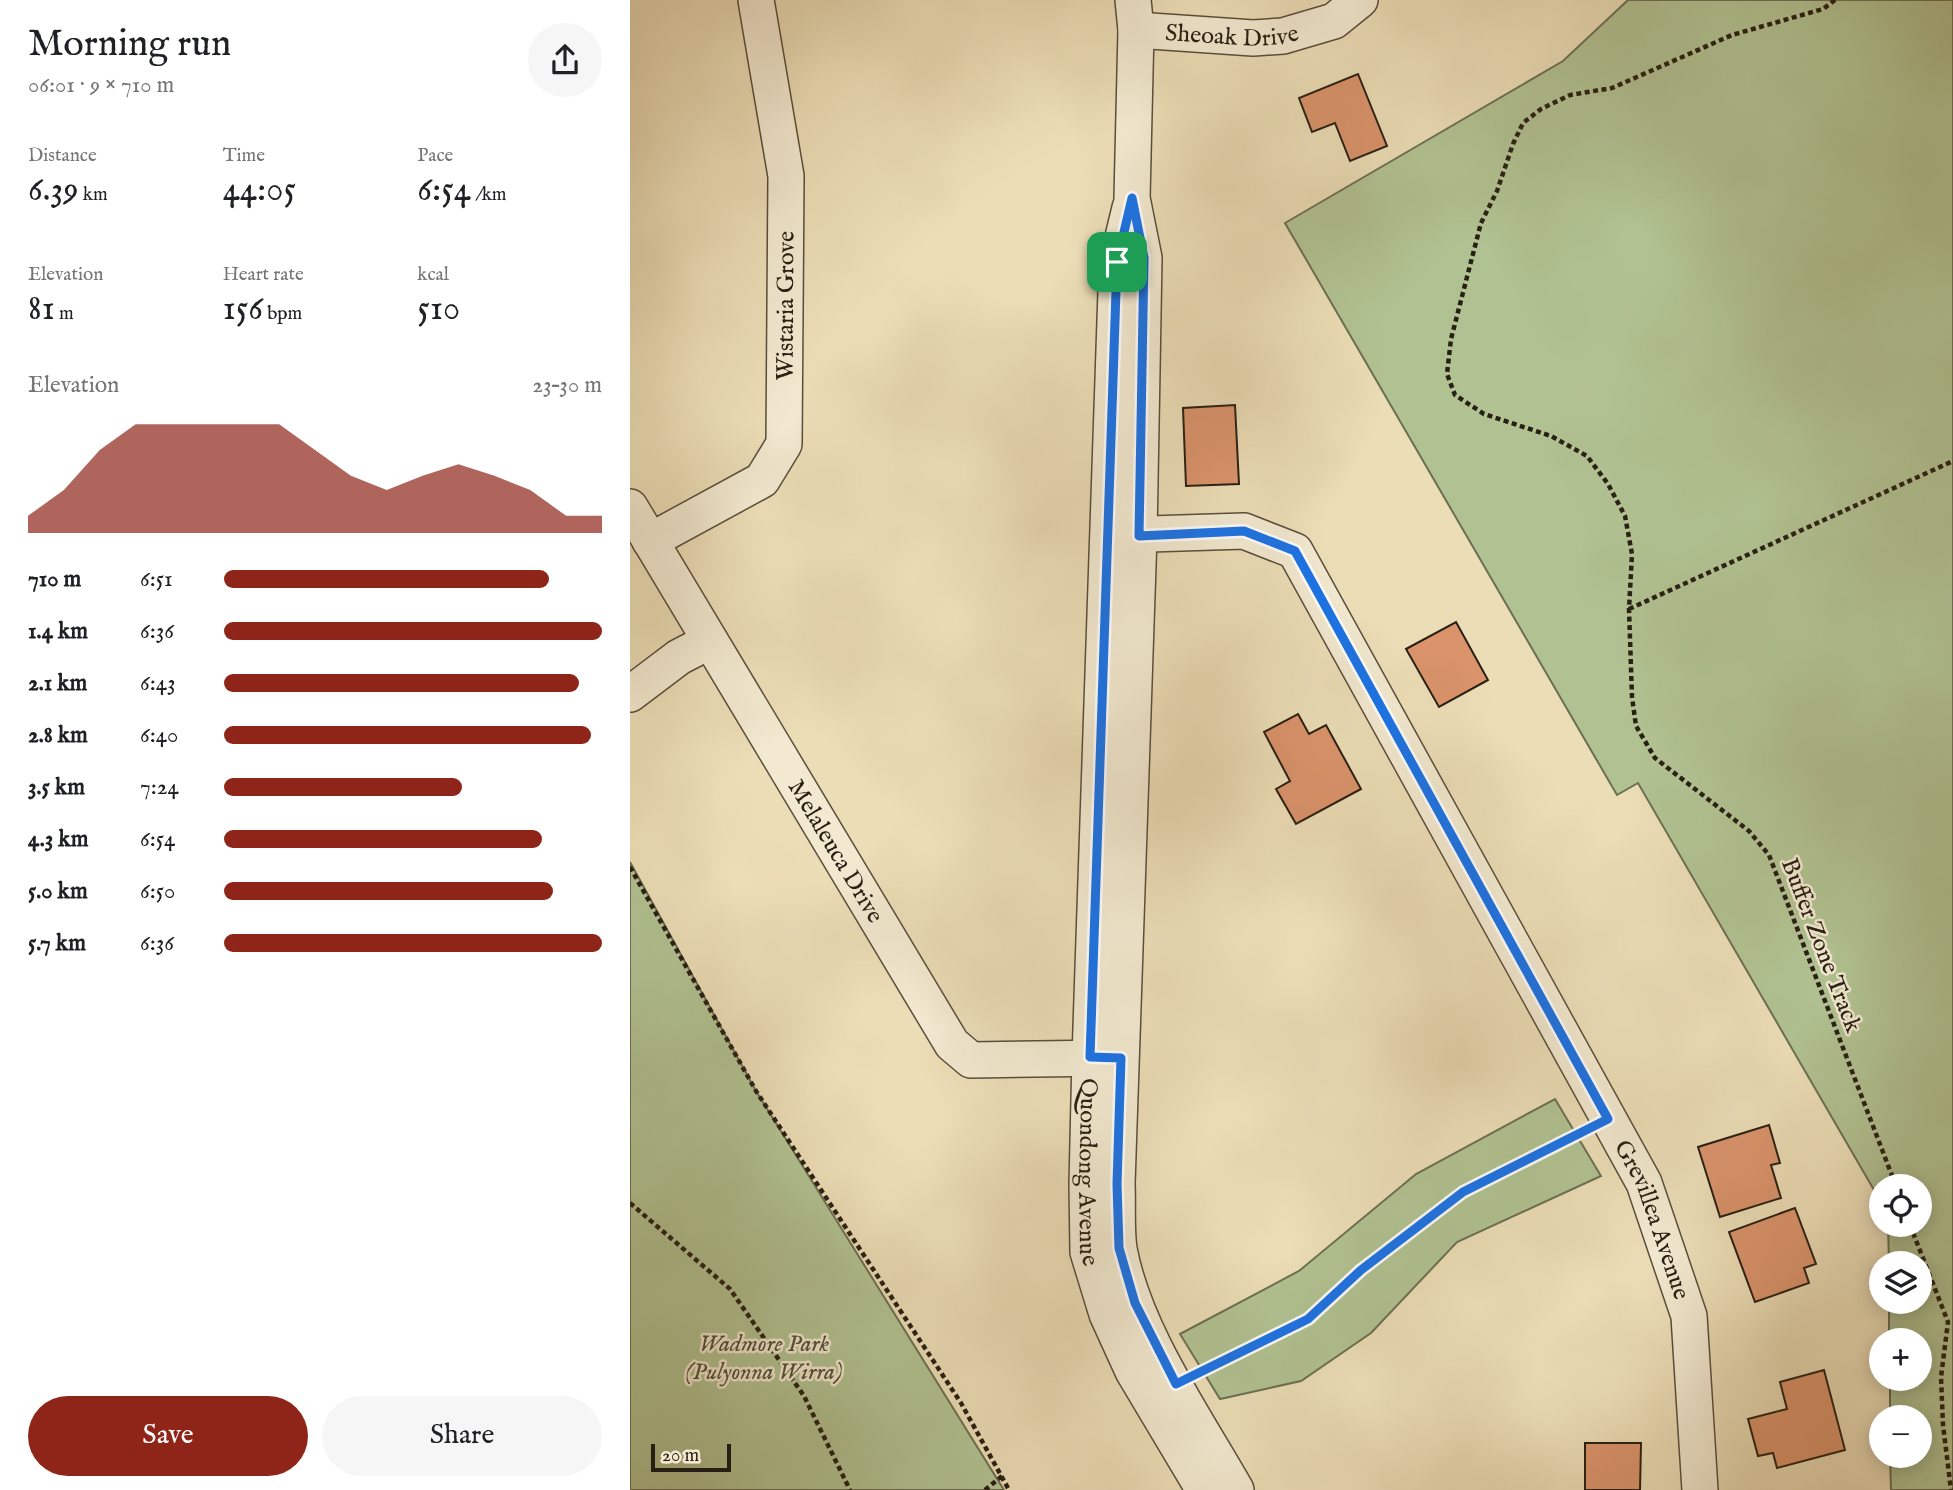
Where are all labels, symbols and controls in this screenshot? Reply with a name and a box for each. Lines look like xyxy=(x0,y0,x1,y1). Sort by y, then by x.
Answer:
street label: Sheoak Drive xyxy=(1164,18,1303,56)
text: Morning run xyxy=(28,21,231,69)
button: share xyxy=(528,23,602,97)
text: 06:01 · 9 × 710 m xyxy=(28,71,174,100)
text: Distance xyxy=(28,144,97,168)
text: Time xyxy=(223,144,265,168)
text: Pace xyxy=(417,144,453,168)
text: 6.39 xyxy=(28,168,79,213)
text: 44:05 xyxy=(223,168,296,213)
text: 6:54 xyxy=(417,168,471,213)
text: km xyxy=(79,183,108,207)
text: /km xyxy=(471,183,506,207)
street label: Wistaria Grove xyxy=(770,231,803,381)
pin xyxy=(1087,232,1147,292)
icon: arrive xyxy=(1098,243,1136,281)
text: Elevation xyxy=(28,263,103,287)
text: Heart rate xyxy=(223,263,304,287)
text: kcal xyxy=(417,263,449,287)
text: 81 xyxy=(28,287,55,332)
text: 156 xyxy=(223,287,263,332)
text: 510 xyxy=(417,287,460,332)
text: m xyxy=(55,302,74,326)
text: bpm xyxy=(263,302,302,326)
text: Elevation xyxy=(28,371,119,400)
text: 23–30 m xyxy=(532,371,602,400)
text: 710 m xyxy=(28,565,81,594)
text: 6:51 xyxy=(140,565,173,594)
text: 1.4 km xyxy=(28,617,88,646)
text: 6:36 xyxy=(140,617,174,646)
text: 2.1 km xyxy=(28,669,87,698)
text: 6:43 xyxy=(140,669,176,698)
text: 2.8 km xyxy=(28,721,88,750)
text: 6:40 xyxy=(140,721,178,750)
text: 3.5 km xyxy=(28,773,85,802)
text: 7:24 xyxy=(140,773,179,802)
street label: Melaleuca Drive xyxy=(780,774,890,929)
text: 4.3 km xyxy=(28,825,88,854)
text: 6:54 xyxy=(140,825,175,854)
street label: Buffer Zone Track xyxy=(1773,854,1868,1037)
text: 5.0 km xyxy=(28,877,88,906)
text: 6:50 xyxy=(140,877,175,906)
text: 5.7 km xyxy=(28,929,86,958)
text: 6:36 xyxy=(140,929,174,958)
street label: Quondong Avenue xyxy=(1070,1078,1105,1270)
street label: Grevillea Avenue xyxy=(1606,1135,1696,1304)
map controls xyxy=(1869,1174,1932,1468)
button: locate xyxy=(1869,1174,1932,1237)
button: layers xyxy=(1869,1251,1932,1314)
button: + xyxy=(1869,1328,1932,1391)
park label: Wadmore Park (Pulyonna Wirra) xyxy=(685,1329,843,1388)
button: Save xyxy=(28,1396,308,1476)
button: Share xyxy=(322,1396,602,1476)
button: − xyxy=(1869,1405,1932,1468)
scale bar xyxy=(651,1441,732,1473)
text: 20 m xyxy=(662,1444,699,1468)

